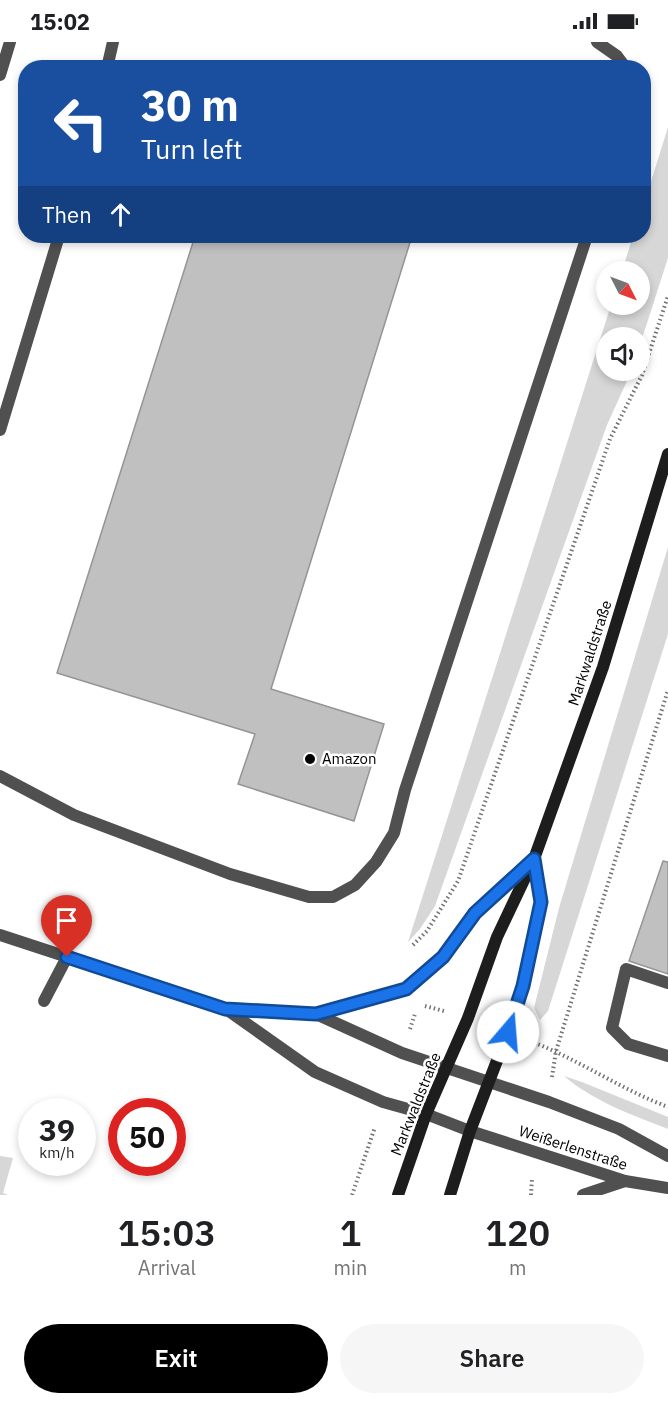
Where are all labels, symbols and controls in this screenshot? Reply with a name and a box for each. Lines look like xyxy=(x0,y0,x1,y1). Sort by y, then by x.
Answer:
text: 15:02 xyxy=(30,7,90,36)
text: 30 m xyxy=(141,78,239,133)
icon: left xyxy=(42,84,120,162)
text: Turn left xyxy=(141,131,242,166)
icon: ahead xyxy=(104,198,137,231)
text: Then xyxy=(42,200,92,229)
north arrow xyxy=(596,261,650,315)
map controls xyxy=(596,261,650,381)
button: sound xyxy=(596,327,650,381)
street label: Markwaldstraße xyxy=(564,598,615,708)
place label: Amazon xyxy=(322,749,376,768)
marker: Amazon xyxy=(303,752,317,766)
pin xyxy=(41,895,92,957)
icon: arrive xyxy=(50,904,83,937)
position arrow xyxy=(476,1000,540,1064)
street label: Markwaldstraße xyxy=(386,1049,445,1158)
speed limit sign: 50 xyxy=(108,1098,186,1176)
text: 39 xyxy=(39,1110,75,1149)
street label: Weißerlenstraße xyxy=(516,1121,630,1174)
text: km/h xyxy=(39,1143,75,1162)
text: 15:03 xyxy=(118,1209,216,1256)
text: 1 xyxy=(340,1209,361,1256)
text: 120 xyxy=(485,1209,550,1256)
text: Arrival xyxy=(138,1254,196,1281)
text: min xyxy=(334,1254,367,1281)
text: m xyxy=(509,1254,526,1281)
button: Exit xyxy=(24,1324,328,1393)
button: Share xyxy=(340,1324,644,1393)

